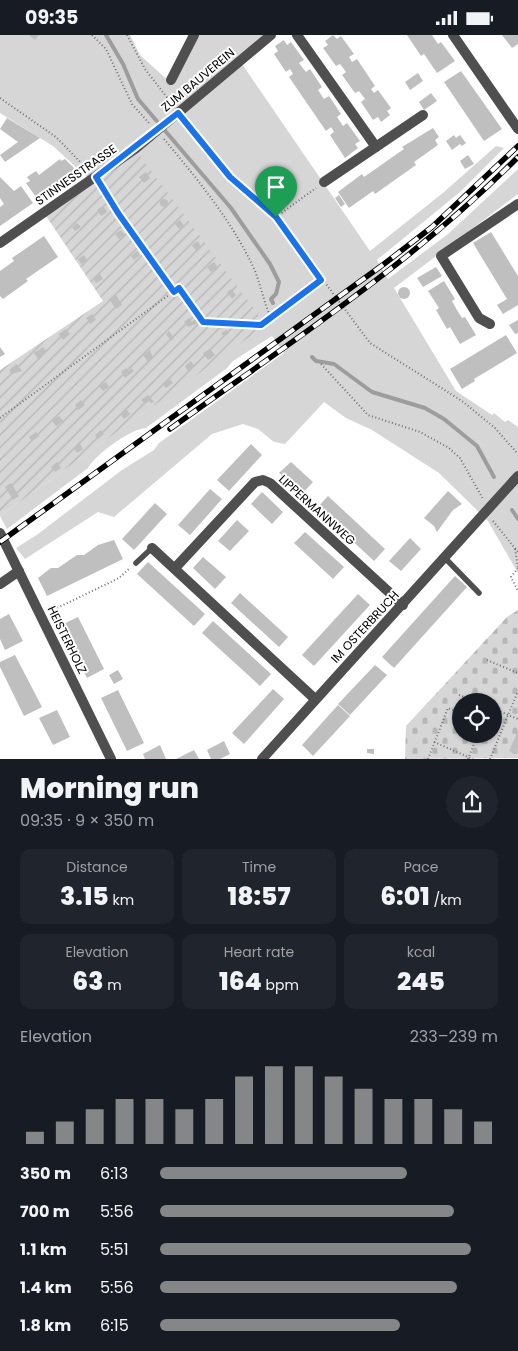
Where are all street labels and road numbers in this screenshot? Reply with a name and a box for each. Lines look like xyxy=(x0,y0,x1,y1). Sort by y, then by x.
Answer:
street label: ZUM BAUVEREIN xyxy=(157,44,238,115)
street label: STINNESSTRASSE xyxy=(32,140,120,209)
street label: LIPPERMANNWEG xyxy=(275,471,359,549)
street label: IM OSTERBRUCH xyxy=(327,587,403,667)
street label: HEISTERHOLZ xyxy=(44,603,91,677)

